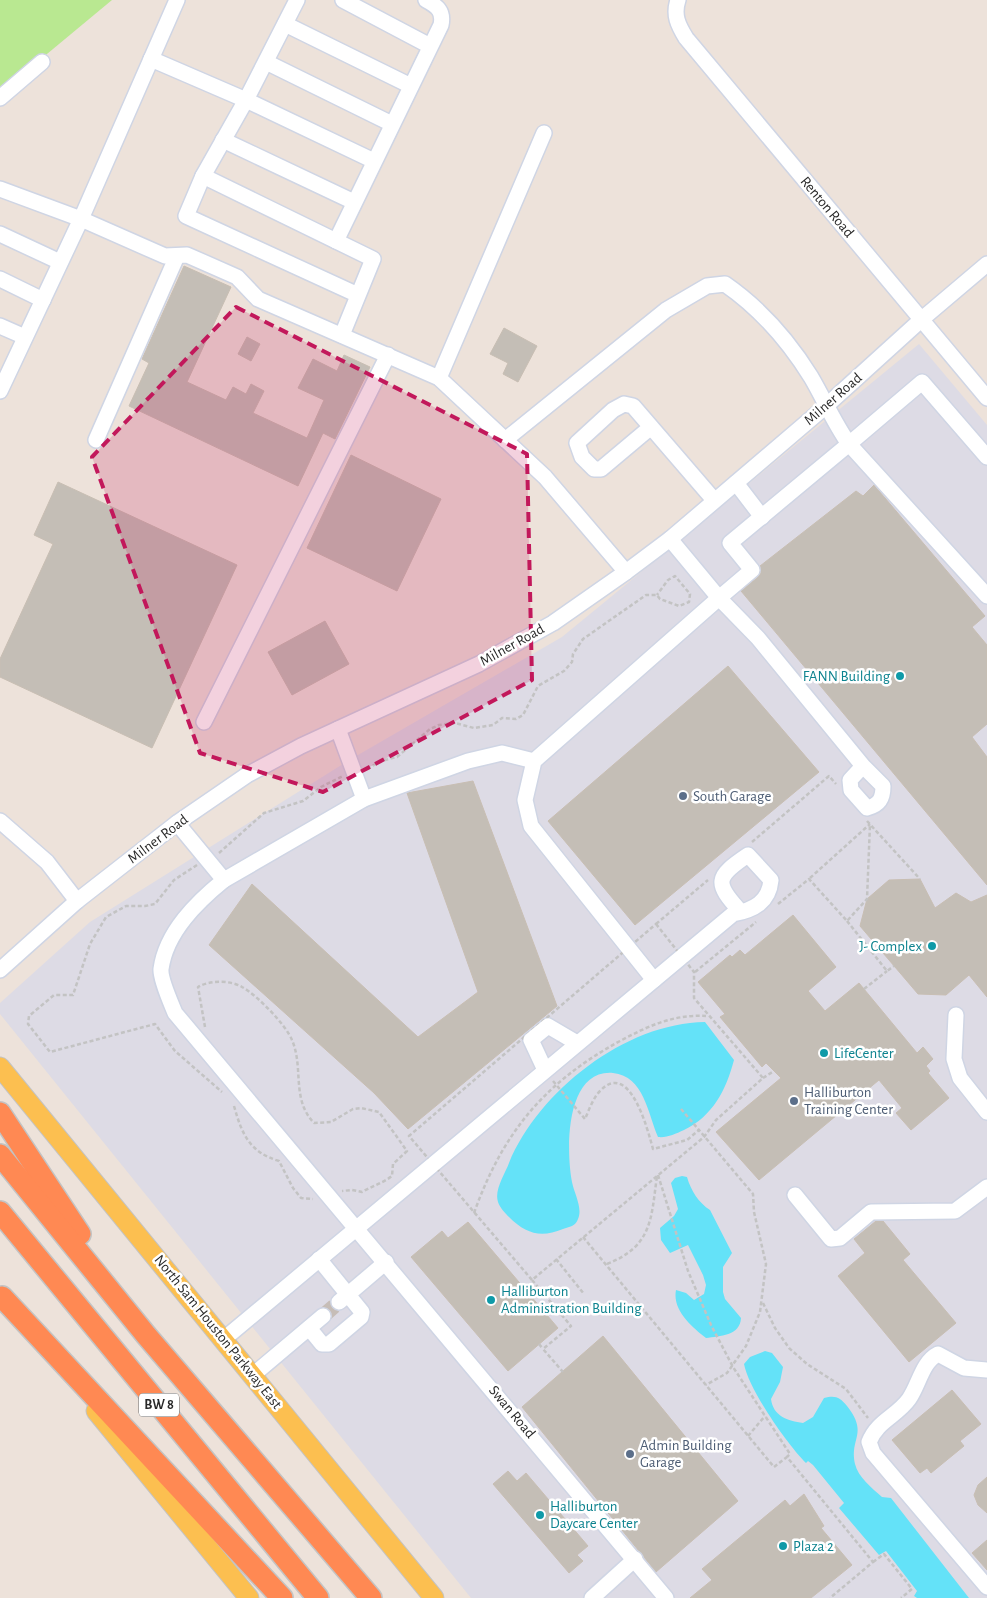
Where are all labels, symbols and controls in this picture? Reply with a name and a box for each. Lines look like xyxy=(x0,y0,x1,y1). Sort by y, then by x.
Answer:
street label: Renton Road xyxy=(797,174,857,240)
street label: Milner Road xyxy=(801,370,865,428)
street label: Milner Road xyxy=(477,621,547,669)
place label: FANN Building xyxy=(803,669,891,684)
marker: FANN Building xyxy=(894,670,906,682)
place label: South Garage xyxy=(693,789,771,804)
marker: South Garage xyxy=(677,790,689,802)
street label: Milner Road xyxy=(125,812,191,866)
place label: J- Complex xyxy=(859,939,922,954)
marker: J- Complex xyxy=(926,940,938,952)
place label: LifeCenter xyxy=(834,1046,894,1061)
marker: LifeCenter xyxy=(818,1047,830,1059)
place label: Halliburton Training Center xyxy=(804,1085,893,1117)
marker: Halliburton Training Center xyxy=(788,1095,800,1107)
street label: North Sam Houston Parkway East xyxy=(151,1252,285,1412)
place label: Halliburton Administration Building xyxy=(501,1284,642,1316)
marker: Halliburton Administration Building xyxy=(485,1294,497,1306)
street label: Swan Road xyxy=(486,1383,538,1441)
road number: BW 8 xyxy=(139,1394,179,1416)
place label: Admin Building Garage xyxy=(640,1438,732,1470)
marker: Admin Building Garage xyxy=(624,1448,636,1460)
place label: Halliburton Daycare Center xyxy=(550,1499,638,1531)
marker: Halliburton Daycare Center xyxy=(534,1509,546,1521)
place label: Plaza 2 xyxy=(793,1539,834,1554)
marker: Plaza 2 xyxy=(777,1540,789,1552)

